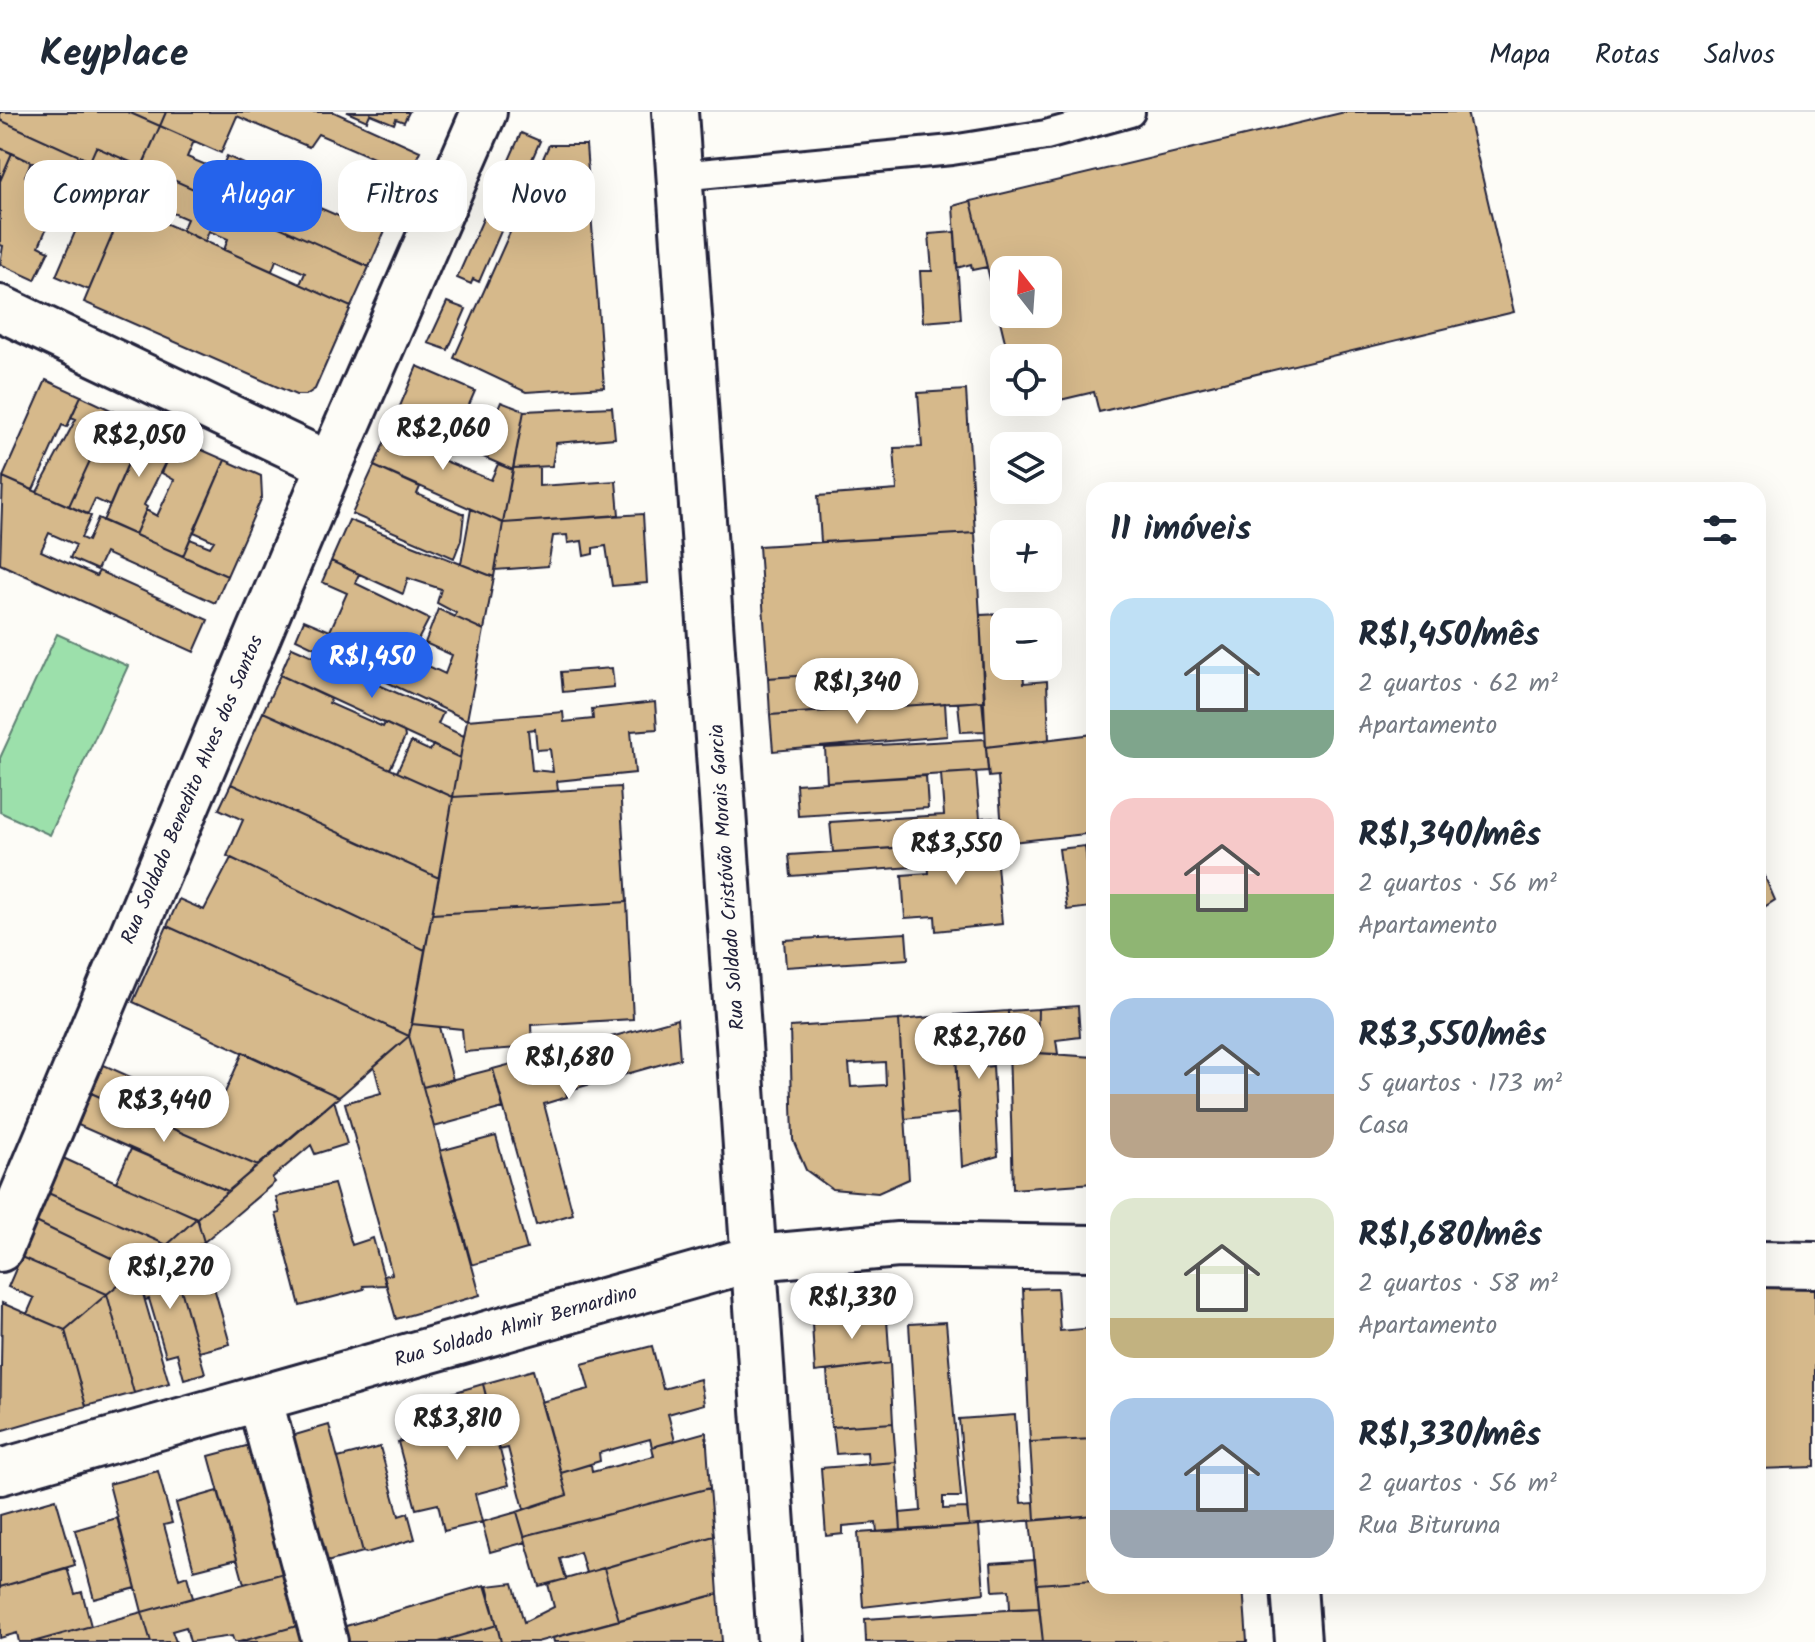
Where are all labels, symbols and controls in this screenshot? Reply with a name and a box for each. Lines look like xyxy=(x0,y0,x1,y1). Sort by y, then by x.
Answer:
text: Keyplace xyxy=(40,25,188,85)
text: Mapa xyxy=(1489,33,1551,78)
text: Rotas xyxy=(1595,33,1660,78)
text: Salvos xyxy=(1704,33,1775,78)
chip: Comprar xyxy=(24,160,177,232)
chip: Alugar xyxy=(193,160,322,232)
chip: Filtros xyxy=(338,160,467,232)
chip: Novo xyxy=(483,160,595,232)
north arrow xyxy=(990,256,1062,328)
map controls xyxy=(990,256,1062,680)
button: locate xyxy=(990,344,1062,416)
pin: R$2,060 xyxy=(369,404,517,472)
text: R$2,060 xyxy=(396,409,490,451)
pin: R$2,050 xyxy=(65,411,213,479)
text: R$2,050 xyxy=(93,416,185,458)
button: layers xyxy=(990,432,1062,504)
text: 11 imóveis xyxy=(1110,503,1251,557)
icon: filters xyxy=(1698,508,1742,552)
button: + xyxy=(990,520,1062,592)
button: − xyxy=(990,608,1062,680)
text: R$1,450/mês xyxy=(1358,609,1540,663)
street label: Rua Soldado Benedito Alves dos Santos xyxy=(113,630,273,950)
icon: home xyxy=(1174,630,1270,726)
pin: R$1,450 xyxy=(298,632,446,700)
text: R$1,450 xyxy=(329,637,415,679)
pin: R$1,340 xyxy=(783,658,931,726)
text: R$1,340 xyxy=(813,663,901,705)
text: 2 quartos · 62 m² xyxy=(1358,663,1558,705)
text: Apartamento xyxy=(1358,705,1497,747)
street label: Rua Soldado Cristóvão Morais Garcia xyxy=(701,723,755,1031)
text: R$1,340/mês xyxy=(1358,809,1541,863)
pin: R$3,550 xyxy=(882,819,1030,887)
text: R$3,550 xyxy=(910,824,1002,866)
icon: home xyxy=(1174,830,1270,926)
text: 2 quartos · 56 m² xyxy=(1358,863,1557,905)
text: Apartamento xyxy=(1358,905,1497,947)
text: R$3,550/mês xyxy=(1358,1009,1547,1063)
pin: R$2,760 xyxy=(905,1013,1053,1081)
text: R$2,760 xyxy=(933,1018,1025,1060)
icon: home xyxy=(1174,1030,1270,1126)
pin: R$1,680 xyxy=(495,1033,643,1101)
text: R$1,680 xyxy=(525,1038,613,1080)
text: 5 quartos · 173 m² xyxy=(1358,1063,1562,1105)
pin: R$3,440 xyxy=(90,1076,238,1144)
text: R$3,440 xyxy=(117,1081,211,1123)
text: Casa xyxy=(1358,1105,1409,1147)
text: R$1,680/mês xyxy=(1358,1209,1542,1263)
icon: home xyxy=(1174,1230,1270,1326)
pin: R$1,270 xyxy=(96,1243,244,1311)
text: R$1,270 xyxy=(127,1248,213,1290)
text: 2 quartos · 58 m² xyxy=(1358,1263,1558,1305)
pin: R$1,330 xyxy=(778,1273,926,1341)
street label: Rua Soldado Almir Bernardino xyxy=(391,1277,641,1377)
text: R$1,330 xyxy=(808,1278,896,1320)
text: Apartamento xyxy=(1358,1305,1497,1347)
pin: R$3,810 xyxy=(383,1394,531,1462)
text: R$3,810 xyxy=(413,1399,501,1441)
text: R$1,330/mês xyxy=(1358,1409,1541,1463)
icon: home xyxy=(1174,1430,1270,1526)
text: 2 quartos · 56 m² xyxy=(1358,1463,1557,1505)
text: Rua Bituruna xyxy=(1358,1505,1501,1547)

